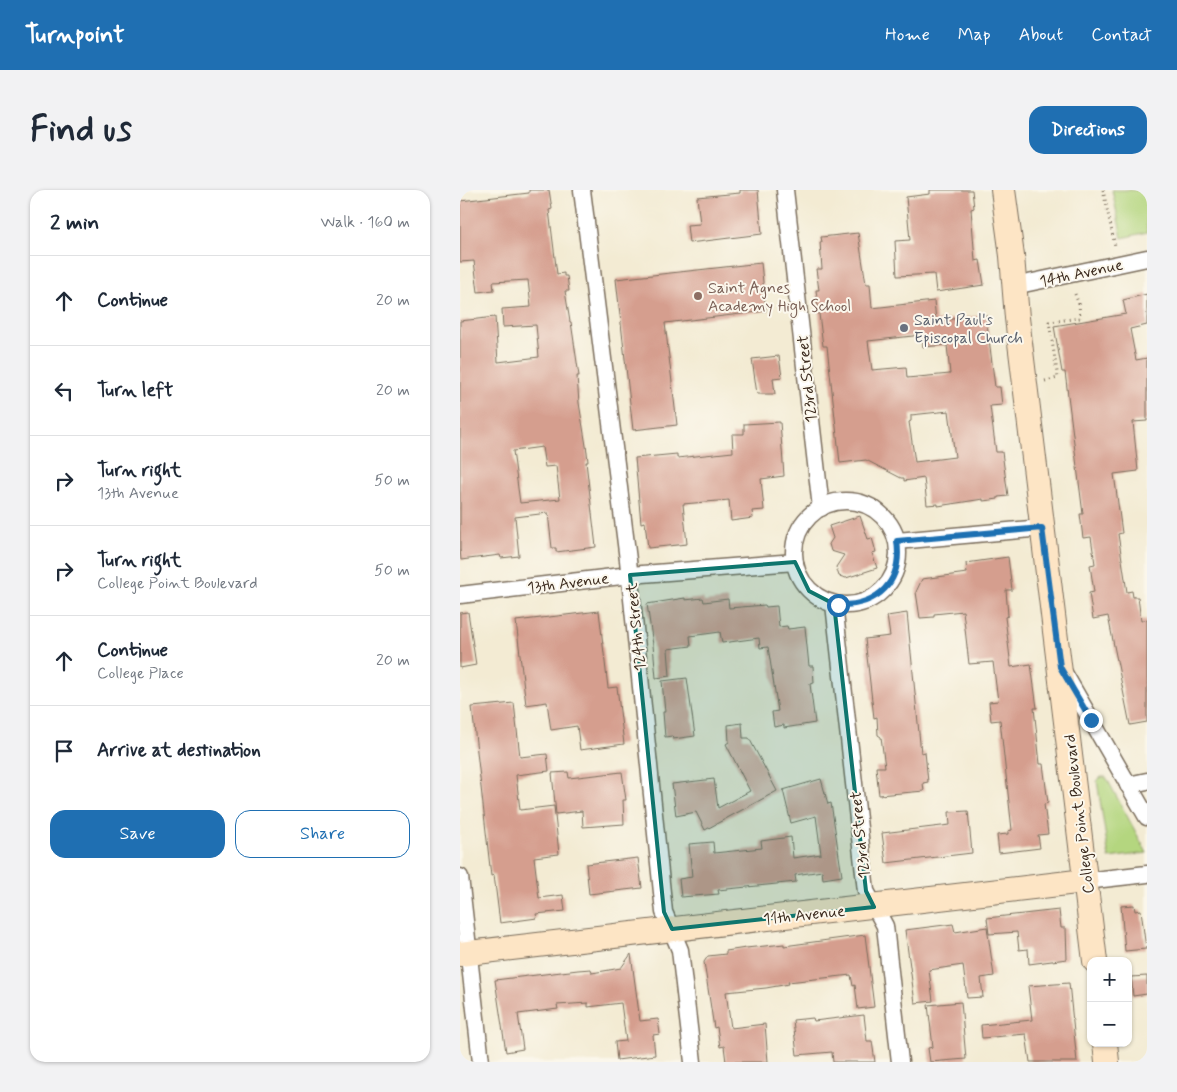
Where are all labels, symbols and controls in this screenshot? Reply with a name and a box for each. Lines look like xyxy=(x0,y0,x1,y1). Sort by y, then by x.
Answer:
text: Turnpoint xyxy=(25,20,125,51)
text: Home xyxy=(885,23,930,47)
text: Map xyxy=(958,23,991,47)
text: About xyxy=(1019,23,1063,47)
text: Contact xyxy=(1091,23,1152,47)
button: Directions xyxy=(1029,106,1147,154)
text: Find us xyxy=(30,107,132,153)
text: 2 min xyxy=(50,209,99,237)
text: Walk · 160 m xyxy=(320,212,410,233)
street label: 14th Avenue xyxy=(1038,254,1125,293)
place label: Saint Agnes Academy High School xyxy=(708,278,851,318)
icon: ahead xyxy=(50,287,78,315)
text: Continue xyxy=(97,288,168,313)
text: 20 m xyxy=(376,290,410,311)
marker: Saint Agnes Academy High School xyxy=(692,290,704,302)
place label: Saint Paul's Episcopal Church xyxy=(914,310,1023,349)
marker: Saint Paul's Episcopal Church xyxy=(898,322,910,334)
street label: 123rd Street xyxy=(792,334,823,423)
icon: left xyxy=(50,377,78,405)
text: Turn left xyxy=(97,378,173,403)
text: 20 m xyxy=(376,380,410,401)
text: Turn right xyxy=(97,458,181,483)
icon: right xyxy=(50,467,78,495)
text: 50 m xyxy=(374,470,410,491)
text: 13th Avenue xyxy=(97,483,179,504)
text: Turn right xyxy=(97,548,181,573)
icon: right xyxy=(50,557,78,585)
text: 50 m xyxy=(374,560,410,581)
street label: 13th Avenue xyxy=(526,568,610,599)
text: College Point Boulevard xyxy=(97,573,258,594)
street label: 124th Street xyxy=(621,581,652,672)
route start xyxy=(827,594,850,617)
text: Continue xyxy=(97,638,168,663)
icon: ahead xyxy=(50,647,78,675)
text: 20 m xyxy=(376,650,410,671)
text: College Place xyxy=(97,663,184,684)
route end xyxy=(1080,709,1103,732)
street label: College Point Boulevard xyxy=(1059,733,1100,895)
icon: arrive xyxy=(50,737,78,765)
text: Arrive at destination xyxy=(97,738,261,763)
street label: 123rd Street xyxy=(845,790,876,879)
button: Save xyxy=(50,810,225,858)
button: Share xyxy=(235,810,410,858)
street label: 11th Avenue xyxy=(762,901,846,930)
map controls xyxy=(1087,957,1132,1047)
button: + xyxy=(1087,957,1132,1002)
button: − xyxy=(1087,1002,1132,1047)

